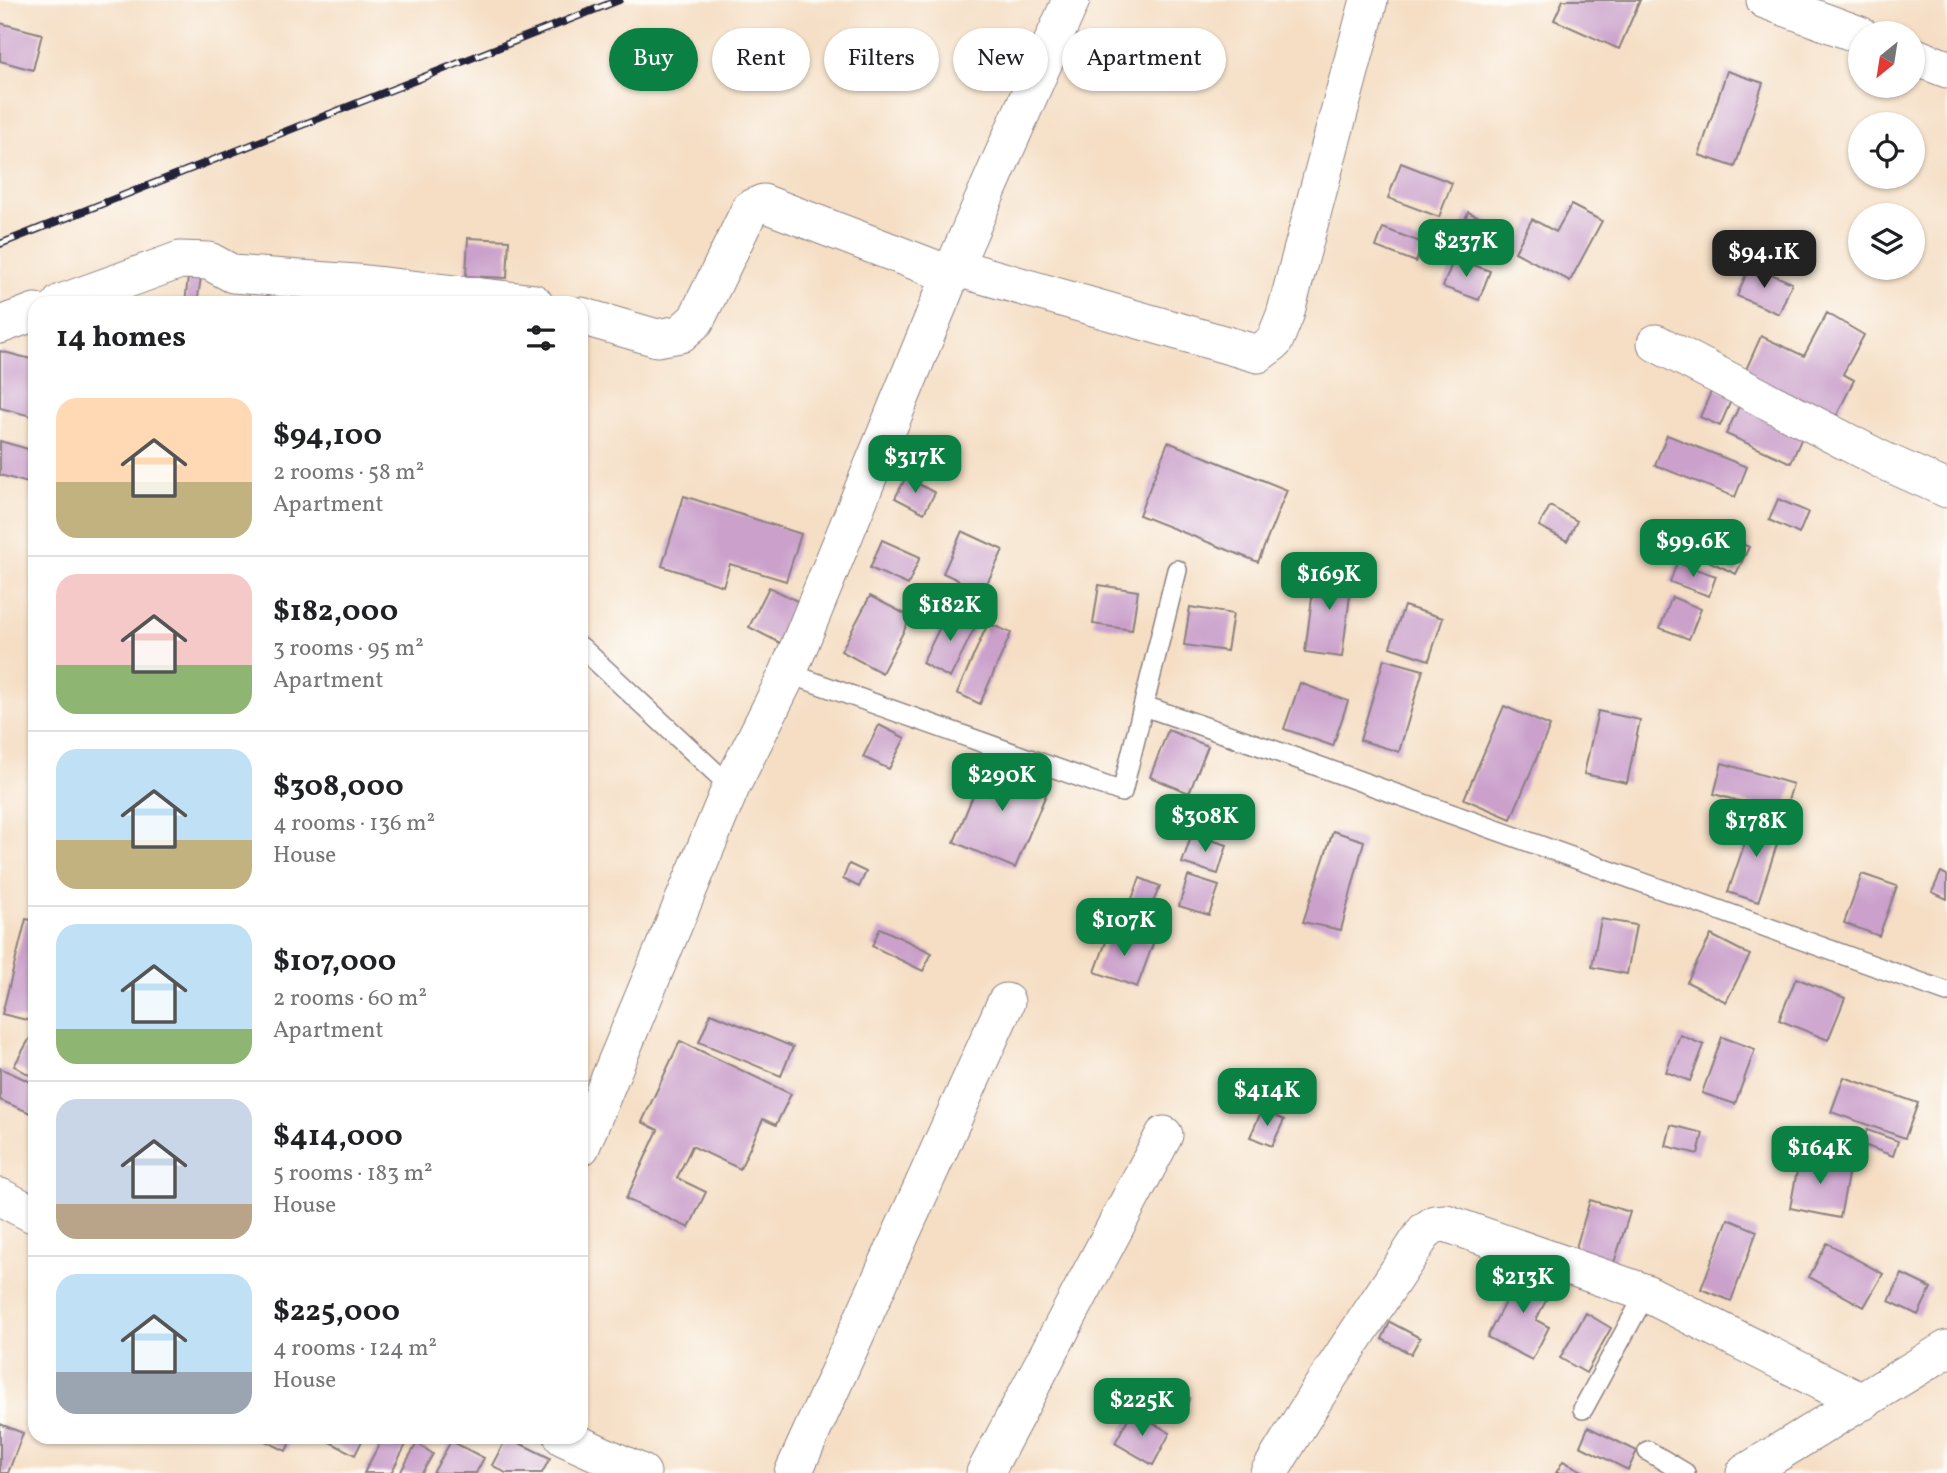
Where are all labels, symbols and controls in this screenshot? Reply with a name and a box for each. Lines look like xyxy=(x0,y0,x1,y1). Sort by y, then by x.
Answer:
north arrow xyxy=(1848,21,1925,98)
map controls xyxy=(1848,21,1925,280)
chip: Buy xyxy=(609,28,698,91)
chip: Rent xyxy=(712,28,810,91)
chip: Filters xyxy=(824,28,939,91)
chip: New xyxy=(953,28,1048,91)
chip: Apartment xyxy=(1062,28,1226,91)
button: locate xyxy=(1848,112,1925,189)
button: layers xyxy=(1848,203,1925,280)
pin: $237K xyxy=(1417,219,1515,279)
text: $237K xyxy=(1434,226,1498,258)
pin: $94.1K xyxy=(1707,230,1821,290)
text: $94.1K xyxy=(1728,237,1800,269)
text: 14 homes xyxy=(56,317,186,359)
icon: filters xyxy=(522,319,560,357)
text: $94,100 xyxy=(273,415,382,457)
icon: home xyxy=(112,426,196,510)
pin: $317K xyxy=(866,435,964,495)
text: $317K xyxy=(884,442,946,474)
text: 2 rooms · 58 m² xyxy=(273,457,424,489)
text: Apartment xyxy=(273,489,384,521)
pin: $99.6K xyxy=(1636,520,1750,579)
text: $99.6K xyxy=(1656,526,1730,558)
pin: $169K xyxy=(1280,552,1378,612)
text: $169K xyxy=(1297,559,1361,591)
pin: $182K xyxy=(901,584,999,643)
text: $182K xyxy=(919,590,982,622)
text: $182,000 xyxy=(273,591,398,633)
icon: home xyxy=(112,602,196,686)
text: 3 rooms · 95 m² xyxy=(273,633,424,665)
text: Apartment xyxy=(273,665,384,697)
pin: $290K xyxy=(953,754,1051,813)
text: $290K xyxy=(968,760,1036,792)
text: $308,000 xyxy=(273,766,404,808)
icon: home xyxy=(112,777,196,861)
pin: $308K xyxy=(1156,794,1254,854)
pin: $178K xyxy=(1707,800,1805,859)
text: $308K xyxy=(1171,801,1239,833)
text: $178K xyxy=(1725,806,1787,838)
text: 4 rooms · 136 m² xyxy=(273,808,435,840)
text: House xyxy=(273,840,336,872)
pin: $107K xyxy=(1075,898,1173,958)
text: $107K xyxy=(1092,905,1156,937)
text: $107,000 xyxy=(273,941,396,983)
icon: home xyxy=(112,952,196,1036)
text: 2 rooms · 60 m² xyxy=(273,983,427,1015)
text: Apartment xyxy=(273,1015,384,1047)
pin: $414K xyxy=(1218,1068,1316,1128)
text: $414K xyxy=(1234,1075,1300,1107)
text: $414,000 xyxy=(273,1116,403,1158)
pin: $164K xyxy=(1771,1126,1869,1186)
icon: home xyxy=(112,1127,196,1211)
text: $164K xyxy=(1788,1133,1852,1165)
text: 5 rooms · 183 m² xyxy=(273,1158,433,1190)
text: House xyxy=(273,1190,336,1222)
pin: $213K xyxy=(1474,1256,1572,1315)
text: $213K xyxy=(1492,1262,1554,1294)
text: $225,000 xyxy=(273,1291,400,1333)
icon: home xyxy=(112,1302,196,1386)
text: 4 rooms · 124 m² xyxy=(273,1333,437,1365)
text: House xyxy=(273,1365,336,1397)
pin: $225K xyxy=(1093,1378,1191,1438)
text: $225K xyxy=(1110,1385,1174,1417)

